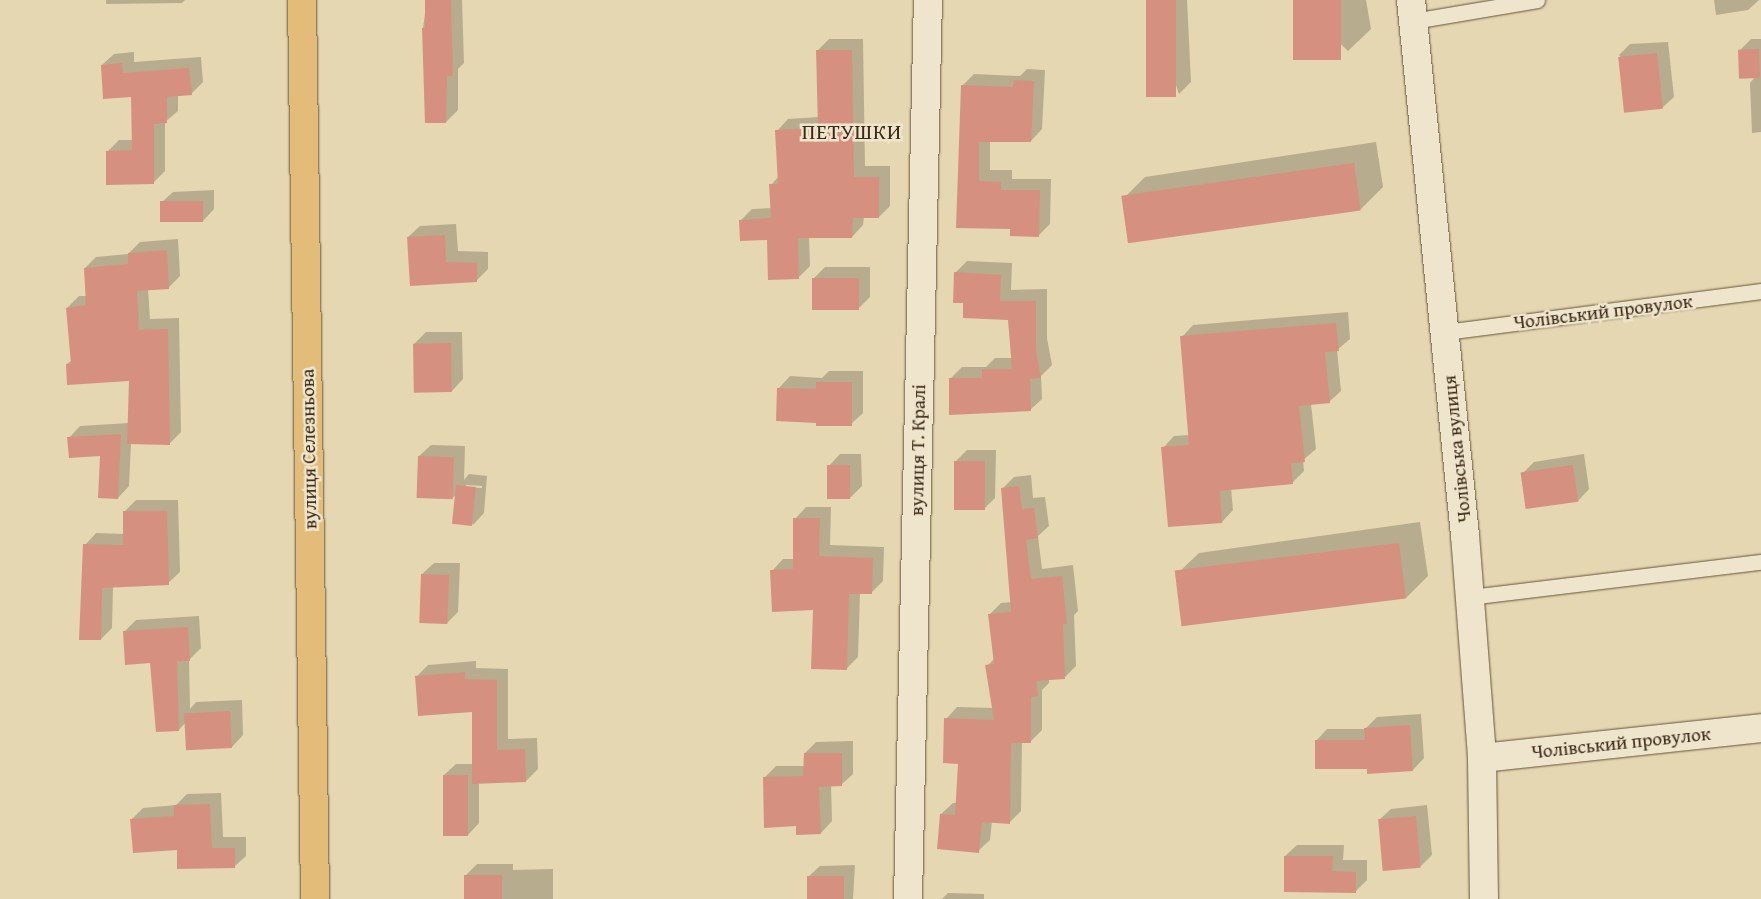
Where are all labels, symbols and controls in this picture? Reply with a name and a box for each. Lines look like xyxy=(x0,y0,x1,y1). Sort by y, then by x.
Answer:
district label: ПЕТУШКИ xyxy=(801,119,903,145)
street label: Чолівський провулок xyxy=(1512,290,1694,334)
street label: вулиця Селезньова xyxy=(296,369,322,529)
street label: Чолівська вулиця xyxy=(1438,374,1476,524)
street label: вулиця Т. Кралі xyxy=(905,384,931,516)
street label: Чолівський провулок xyxy=(1530,722,1712,764)

